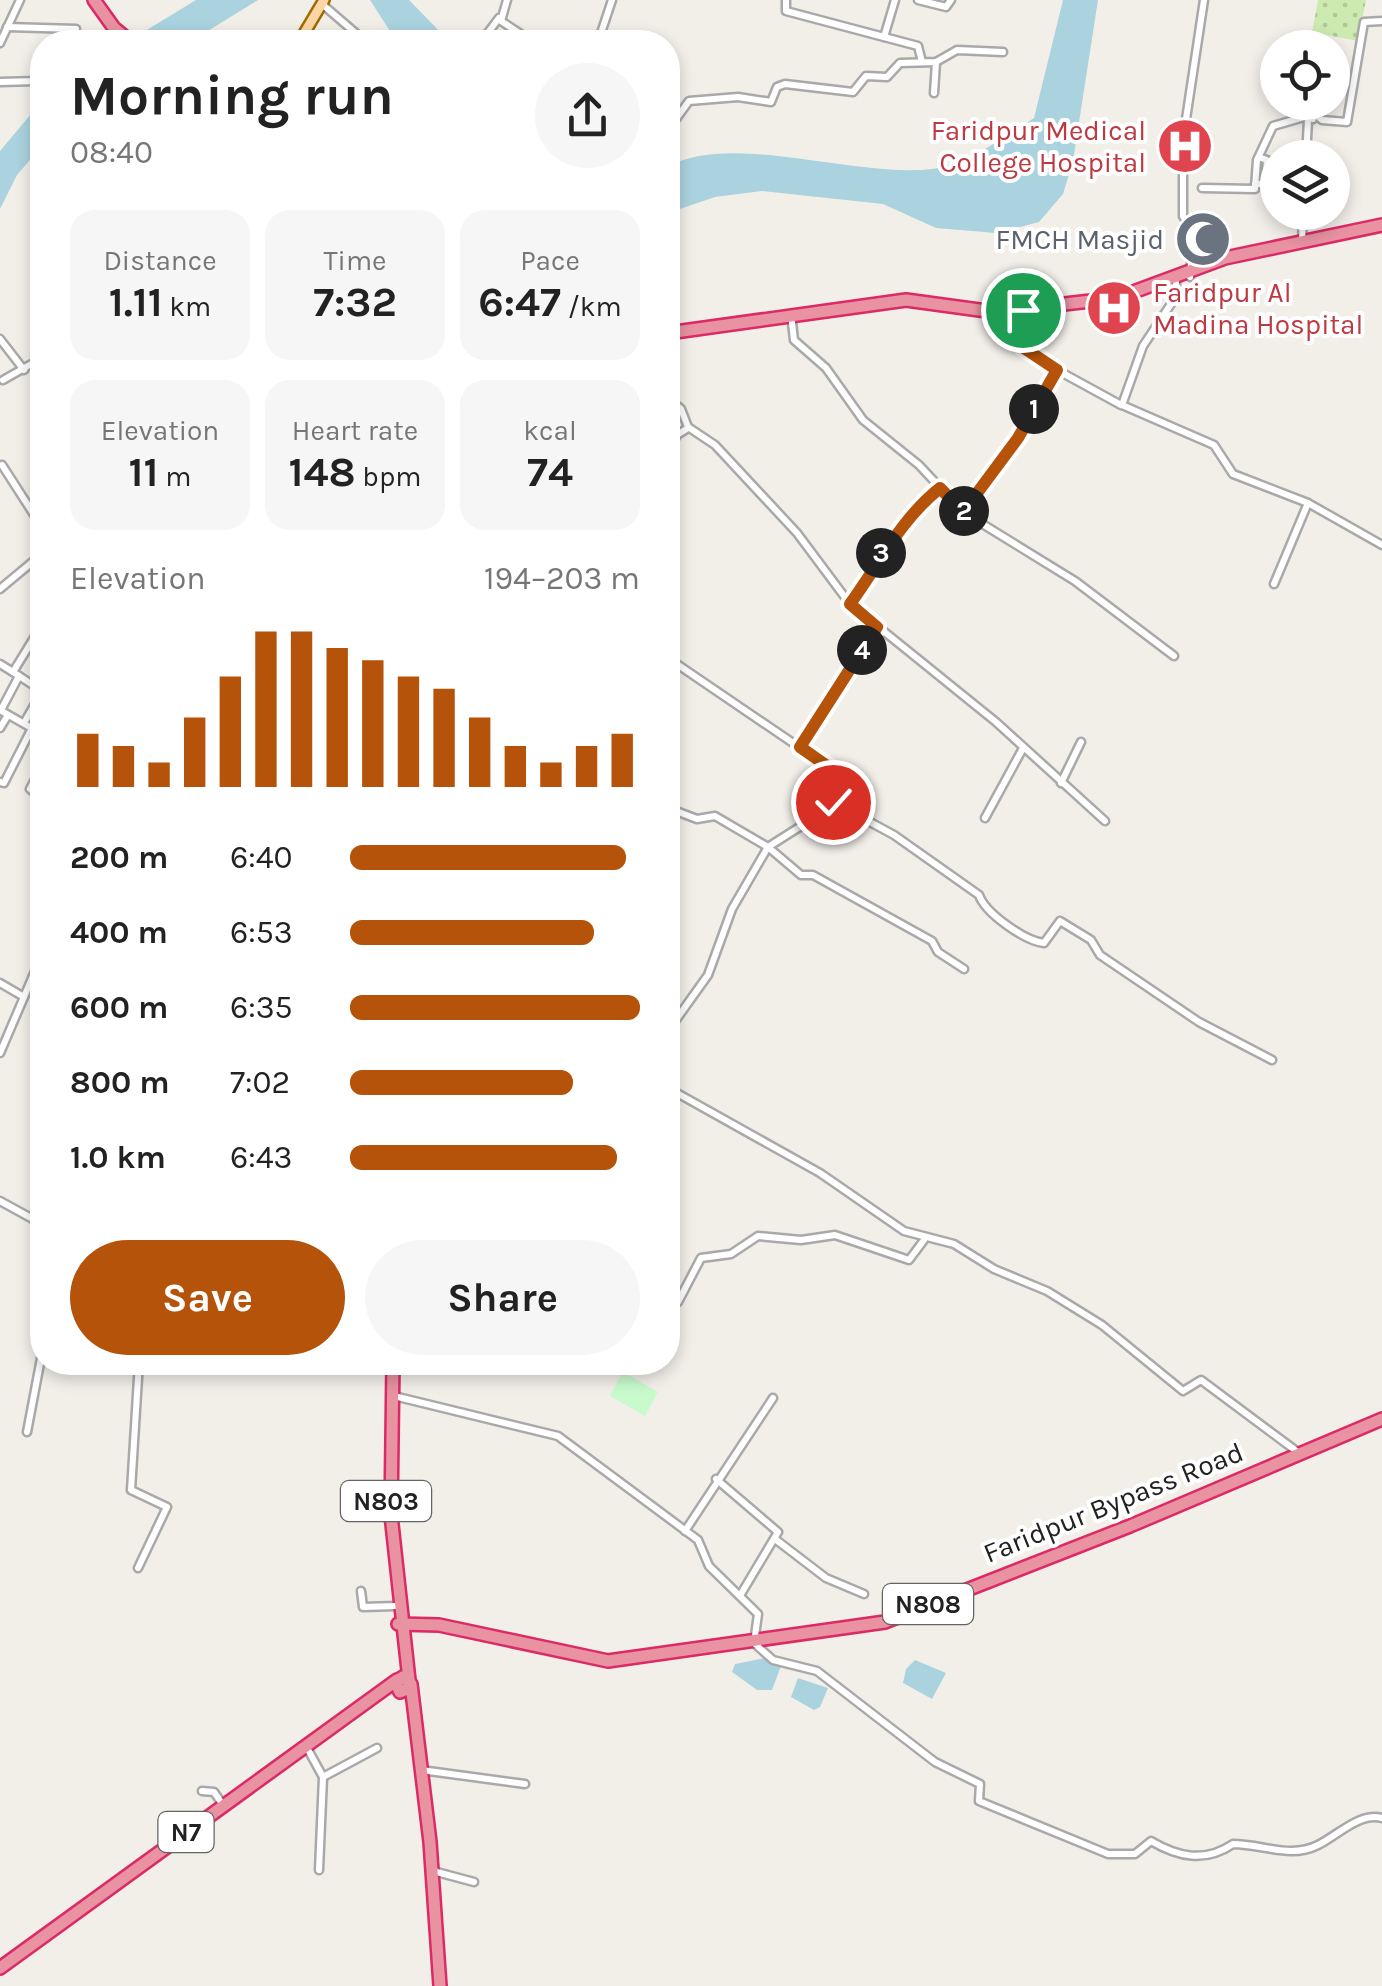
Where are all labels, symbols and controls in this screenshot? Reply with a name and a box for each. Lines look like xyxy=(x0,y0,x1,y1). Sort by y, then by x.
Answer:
map controls xyxy=(1260,30,1350,230)
button: locate xyxy=(1260,30,1350,120)
button: share xyxy=(535,63,640,168)
text: Morning run xyxy=(70,64,394,128)
place label: Faridpur Medical College Hospital xyxy=(931,114,1146,179)
hospital icon: Faridpur Medical College Hospital xyxy=(1155,116,1215,176)
text: 08:40 xyxy=(70,134,153,171)
button: layers xyxy=(1260,140,1350,230)
mosque icon: FMCH Masjid xyxy=(1173,209,1233,269)
place label: FMCH Masjid xyxy=(996,223,1164,256)
text: Distance xyxy=(103,244,217,277)
text: Time xyxy=(324,244,386,277)
text: Pace xyxy=(520,244,580,277)
pin xyxy=(981,268,1066,353)
place label: Faridpur Al Madina Hospital xyxy=(1153,276,1363,341)
text: 1.11 xyxy=(109,277,163,327)
text: 7:32 xyxy=(313,277,397,327)
text: 6:47 xyxy=(478,277,561,327)
hospital icon: Faridpur Al Madina Hospital xyxy=(1084,278,1144,338)
icon: arrive xyxy=(996,283,1051,338)
text: km xyxy=(163,290,211,323)
text: /km xyxy=(561,290,622,323)
pin: 1 xyxy=(1009,384,1059,434)
text: 1 xyxy=(1029,392,1039,425)
text: Elevation xyxy=(101,414,219,447)
text: Heart rate xyxy=(292,414,418,447)
text: kcal xyxy=(523,414,577,447)
text: 11 xyxy=(129,447,159,497)
text: 148 xyxy=(289,447,356,497)
text: 74 xyxy=(527,447,573,497)
text: m xyxy=(159,460,191,493)
text: bpm xyxy=(356,460,421,493)
pin: 2 xyxy=(939,486,989,536)
text: 2 xyxy=(956,494,972,527)
pin: 3 xyxy=(856,528,906,578)
text: 3 xyxy=(872,536,890,569)
text: Elevation xyxy=(70,560,205,597)
text: 194–203 m xyxy=(484,560,640,597)
pin: 4 xyxy=(837,625,887,675)
text: 4 xyxy=(854,633,870,666)
pin xyxy=(791,760,876,845)
icon: check xyxy=(806,775,861,830)
text: 200 m xyxy=(70,839,168,876)
text: 6:40 xyxy=(230,839,293,876)
text: 400 m xyxy=(70,914,168,951)
text: 6:53 xyxy=(230,914,293,951)
text: 600 m xyxy=(70,989,168,1026)
text: 6:35 xyxy=(230,989,293,1026)
text: 800 m xyxy=(70,1064,170,1101)
text: 7:02 xyxy=(230,1064,290,1101)
text: 1.0 km xyxy=(70,1139,166,1176)
text: 6:43 xyxy=(230,1139,292,1176)
button: Save xyxy=(70,1240,345,1355)
button: Share xyxy=(365,1240,640,1355)
street label: Faridpur Bypass Road xyxy=(978,1435,1248,1570)
road number: N803 xyxy=(341,1481,431,1521)
road number: N808 xyxy=(883,1584,973,1624)
road number: N7 xyxy=(158,1812,214,1852)

